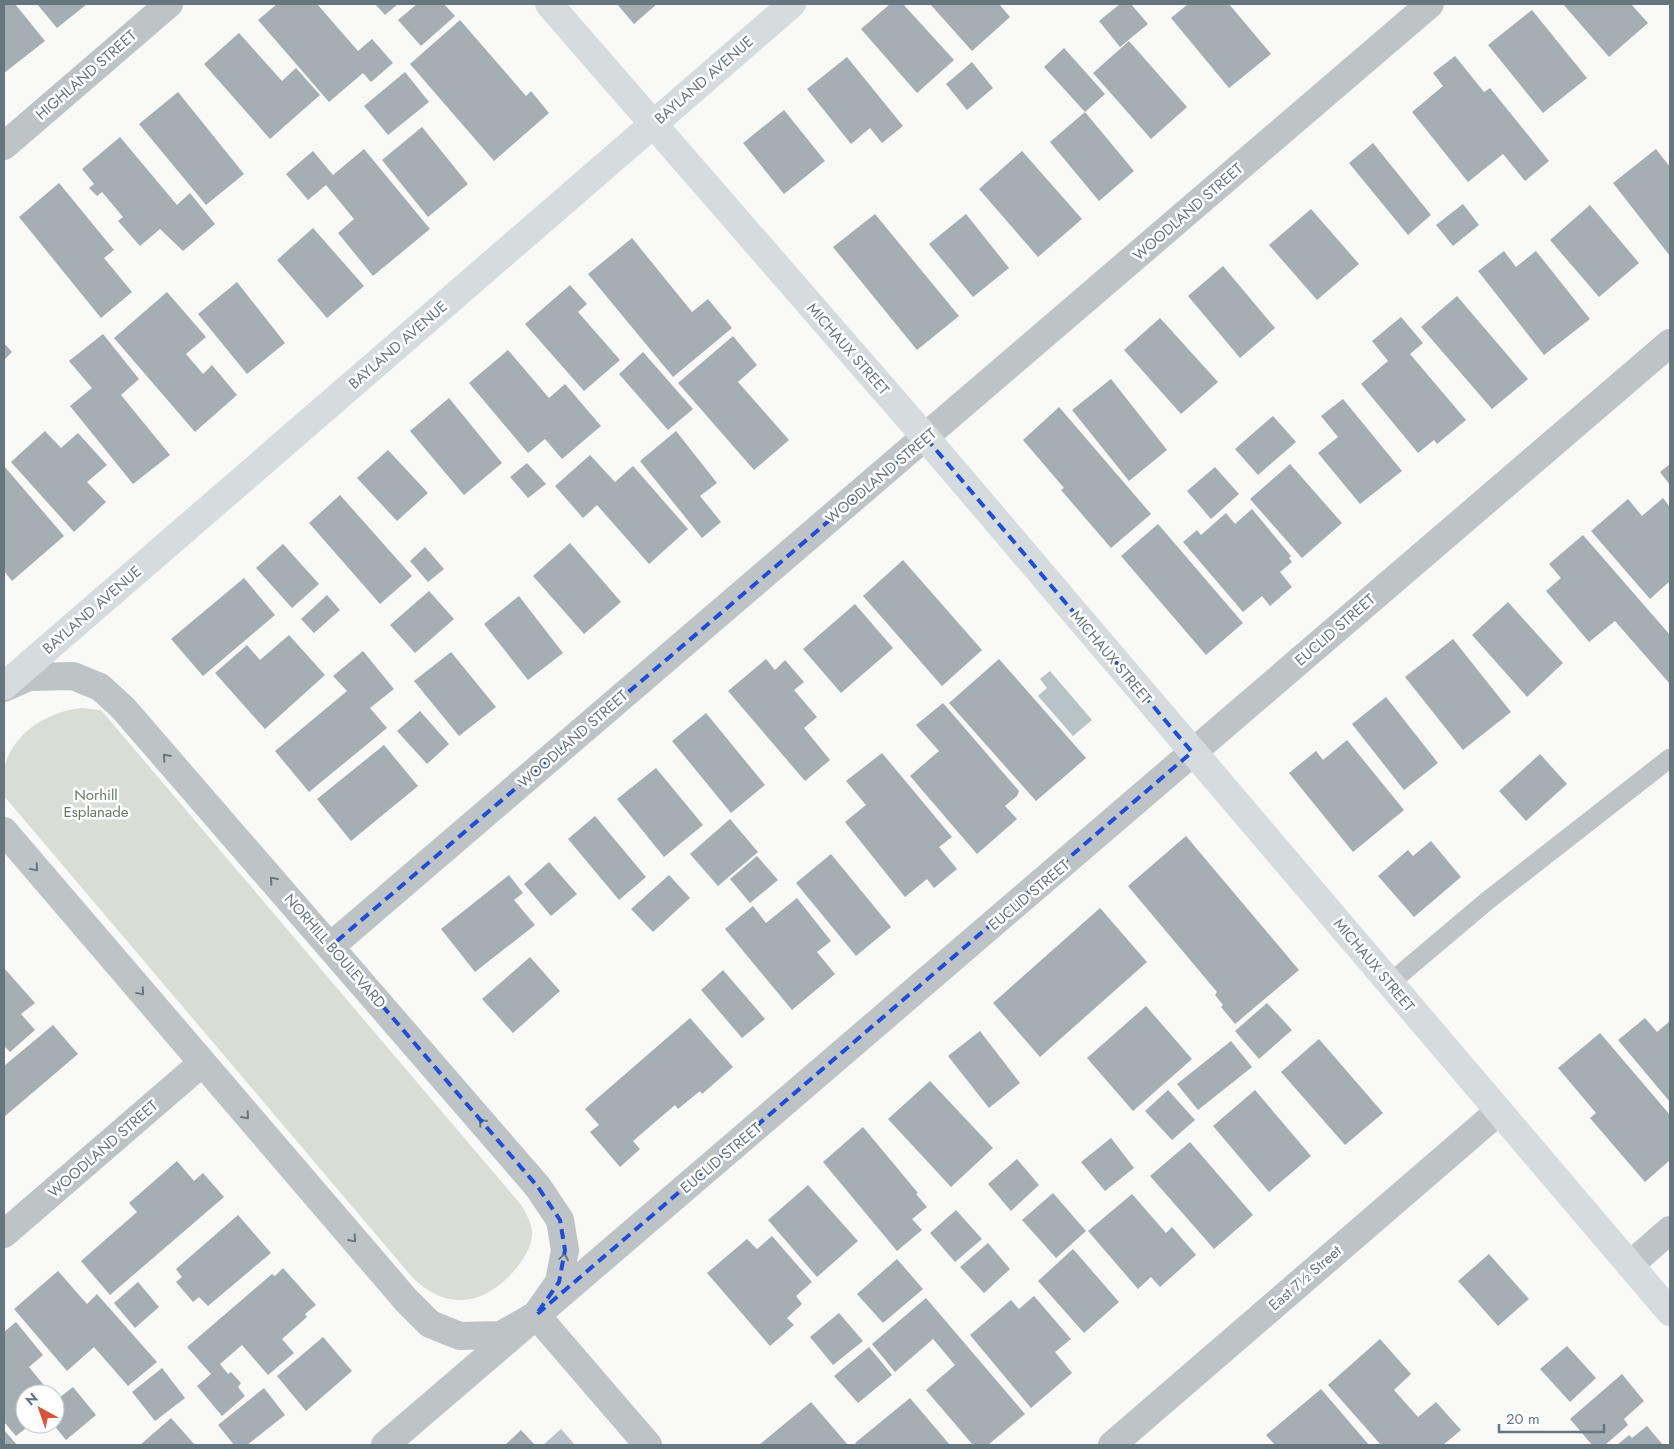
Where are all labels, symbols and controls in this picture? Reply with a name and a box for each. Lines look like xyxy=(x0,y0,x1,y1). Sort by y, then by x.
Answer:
street label: HIGHLAND STREET xyxy=(31,25,141,125)
street label: BAYLAND AVENUE xyxy=(650,31,758,129)
street label: WOODLAND STREET xyxy=(1128,158,1248,266)
street label: BAYLAND AVENUE xyxy=(344,296,452,394)
street label: MICHAUX STREET xyxy=(802,298,894,400)
street label: WOODLAND STREET xyxy=(821,423,941,529)
street label: BAYLAND AVENUE xyxy=(38,561,146,659)
street label: EUCLID STREET xyxy=(1290,589,1380,671)
street label: MICHAUX STREET xyxy=(1065,605,1157,709)
street label: WOODLAND STREET xyxy=(513,685,633,793)
one-way arrow xyxy=(163,754,172,763)
park label: Norhill Esplanade xyxy=(64,784,129,823)
street label: EUCLID STREET xyxy=(984,854,1074,936)
one-way arrow xyxy=(30,863,39,872)
one-way arrow xyxy=(270,876,279,885)
street label: NORHILL BOULEVARD xyxy=(279,889,391,1013)
street label: MICHAUX STREET xyxy=(1328,913,1420,1017)
one-way arrow xyxy=(135,986,143,995)
street label: WOODLAND STREET xyxy=(43,1095,163,1203)
one-way arrow xyxy=(241,1110,250,1119)
street label: EUCLID STREET xyxy=(676,1117,766,1199)
one-way arrow xyxy=(479,1119,488,1128)
one-way arrow xyxy=(347,1233,356,1242)
street label: East 7½ Street xyxy=(1264,1240,1347,1316)
one-way arrow xyxy=(558,1252,568,1261)
north arrow xyxy=(15,1384,65,1434)
text: N xyxy=(21,1388,42,1410)
scale bar xyxy=(1499,1402,1604,1434)
text: 20 m xyxy=(1506,1408,1540,1430)

